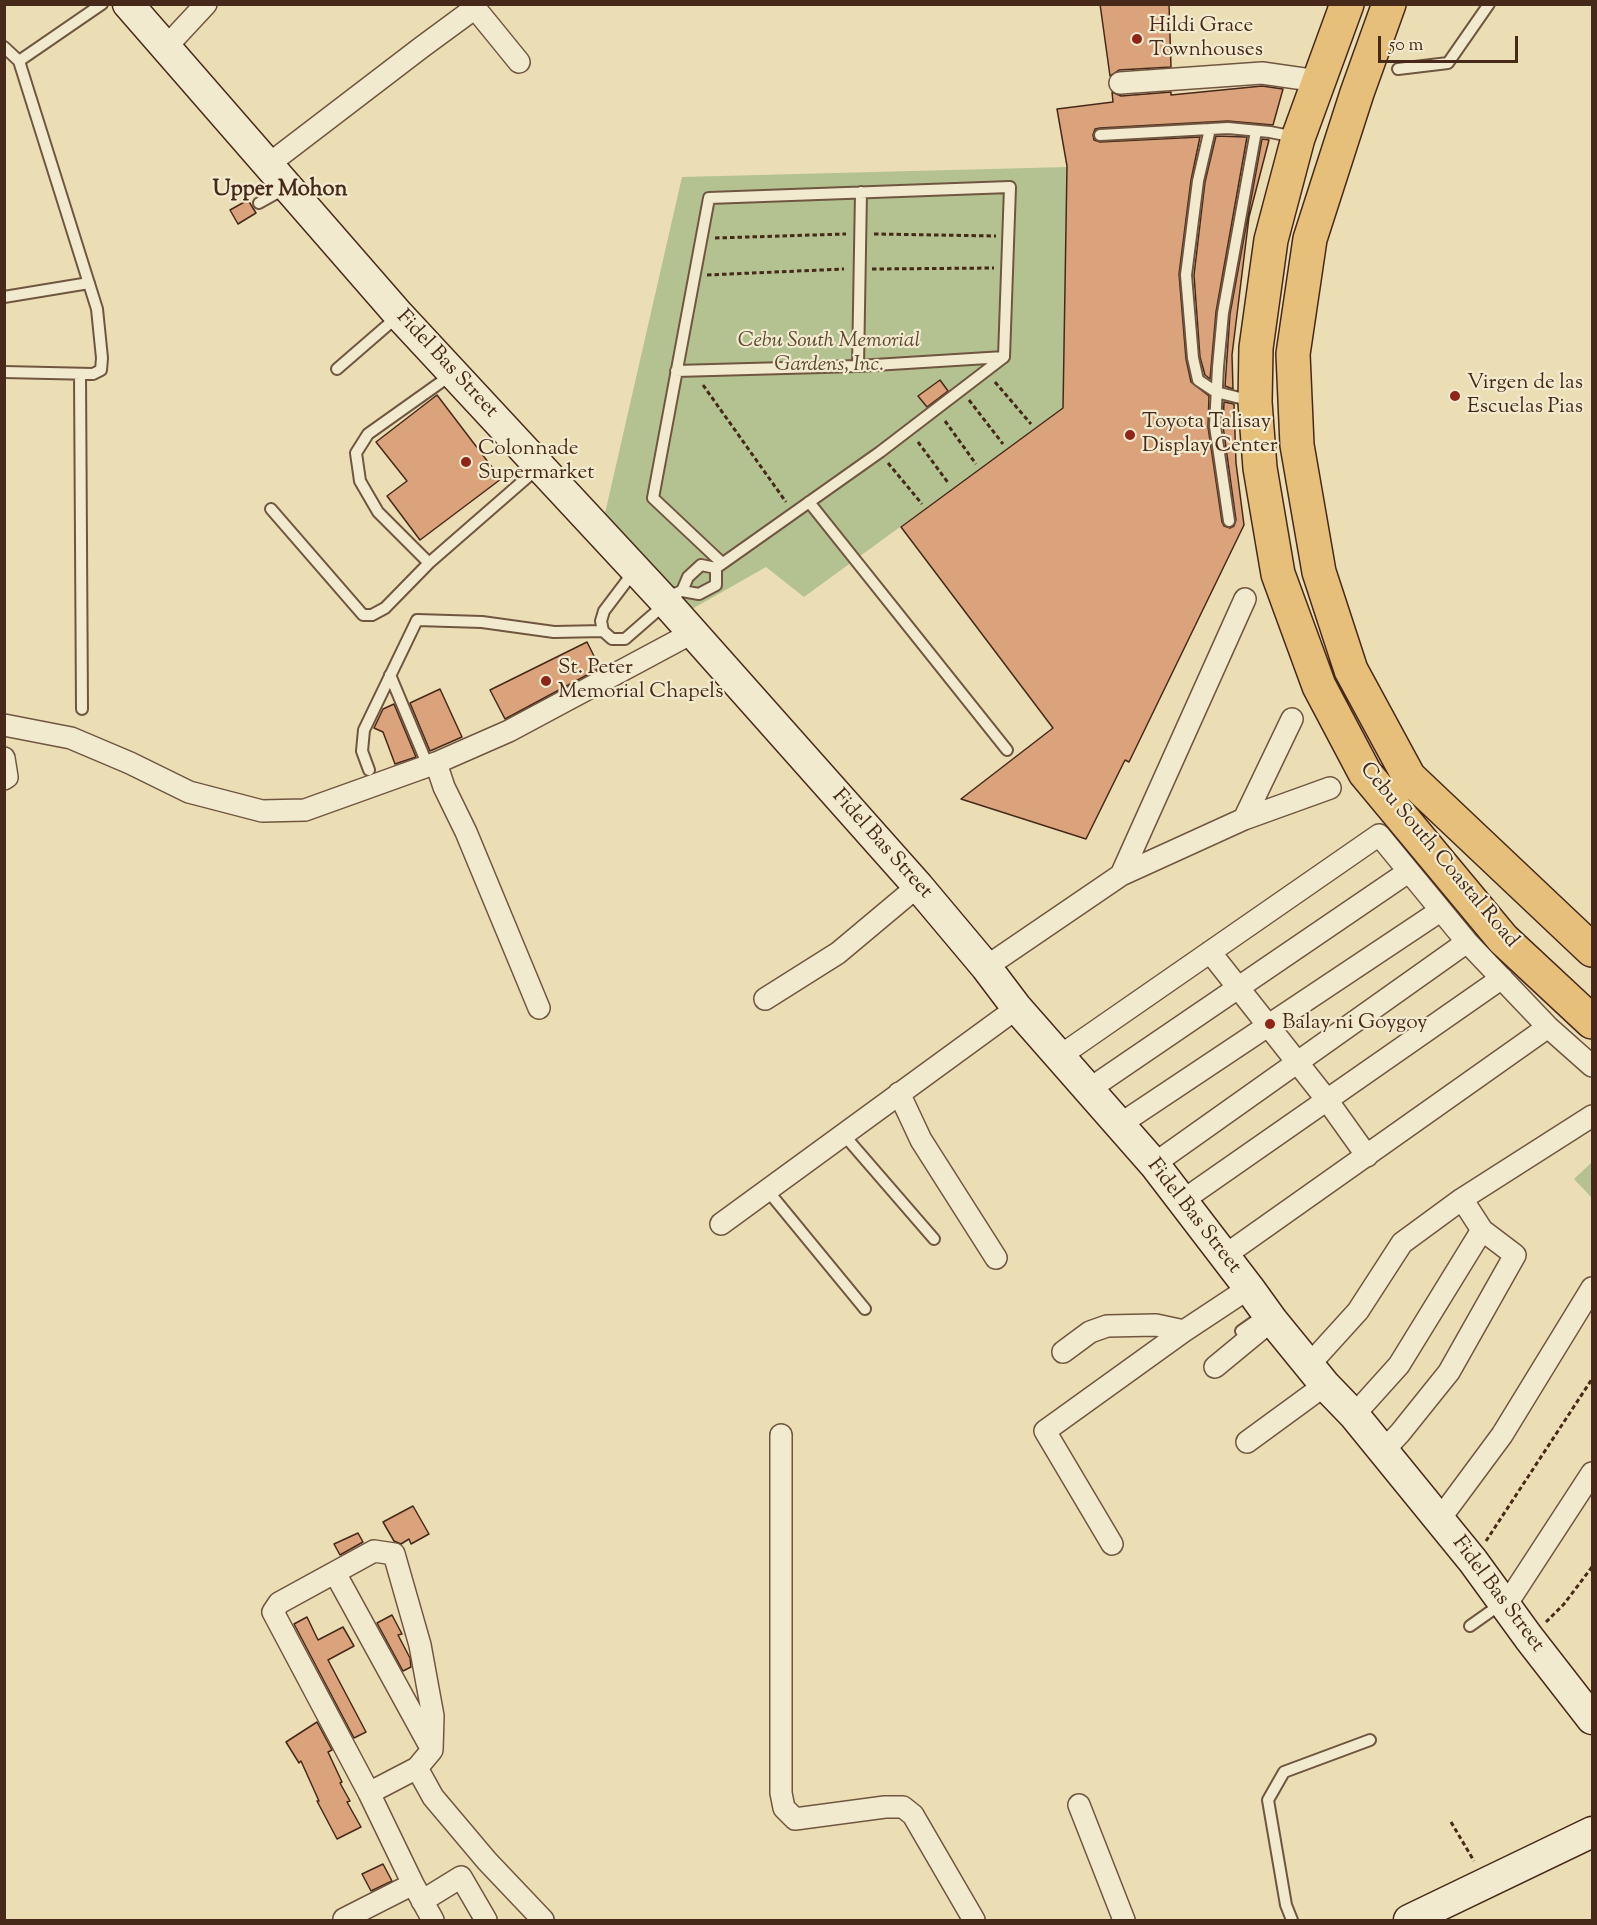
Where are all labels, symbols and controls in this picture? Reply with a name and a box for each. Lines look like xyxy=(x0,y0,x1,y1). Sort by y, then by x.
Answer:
place label: Hildi Grace Townhouses xyxy=(1149,14,1263,64)
scale bar xyxy=(1381,24,1520,62)
marker: Hildi Grace Townhouses xyxy=(1130,32,1144,46)
text: 50 m xyxy=(1389,33,1423,59)
district label: Upper Mohon xyxy=(213,178,347,204)
street label: Fidel Bas Street xyxy=(389,306,503,424)
park label: Cebu South Memorial Gardens, Inc. xyxy=(738,329,920,379)
place label: Virgen de las Escuelas Pias xyxy=(1467,371,1583,421)
marker: Virgen de las Escuelas Pias xyxy=(1448,389,1462,403)
place label: Toyota Talisay Display Center xyxy=(1142,410,1278,460)
marker: Toyota Talisay Display Center xyxy=(1123,428,1137,442)
place label: Colonnade Supermarket xyxy=(478,437,594,487)
marker: Colonnade Supermarket xyxy=(459,455,473,469)
place label: St. Peter Memorial Chapels xyxy=(558,656,723,706)
marker: St. Peter Memorial Chapels xyxy=(539,674,553,688)
street label: Cebu South Coastal Road xyxy=(1353,758,1523,954)
street label: Fidel Bas Street xyxy=(825,785,937,905)
place label: Balay ni Goygoy xyxy=(1282,1011,1428,1037)
marker: Balay ni Goygoy xyxy=(1263,1017,1277,1031)
street label: Fidel Bas Street xyxy=(1140,1155,1246,1279)
street label: Fidel Bas Street xyxy=(1445,1532,1549,1658)

